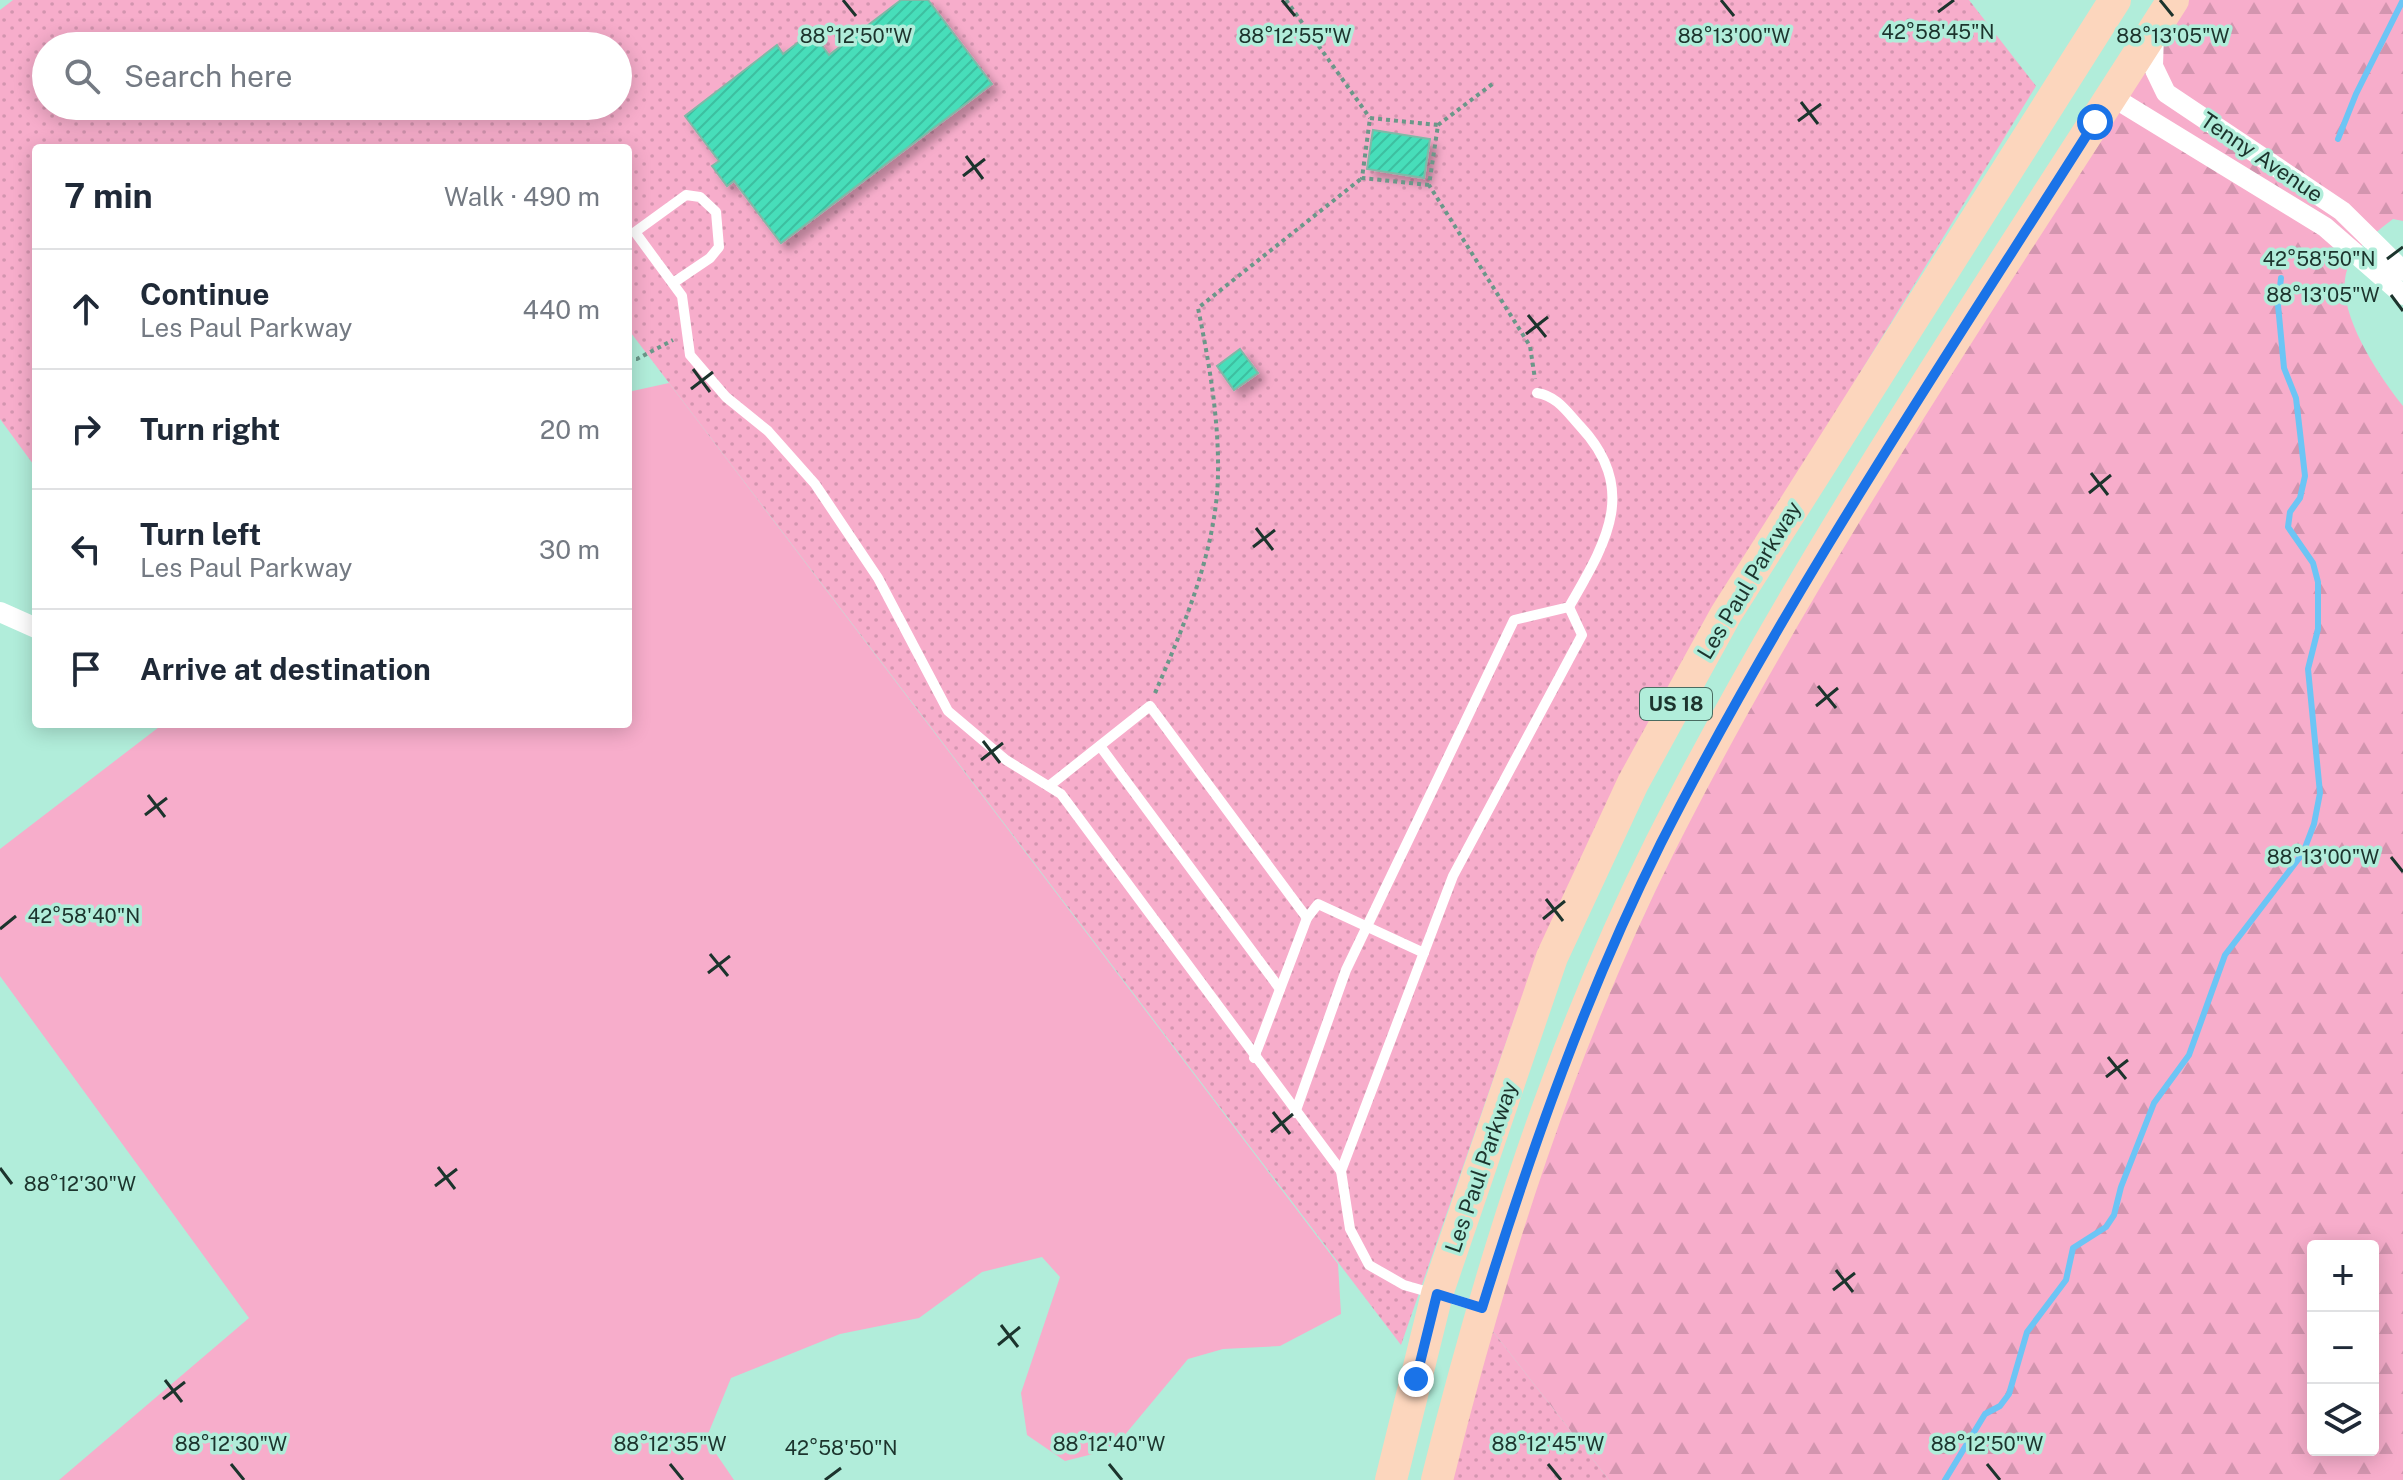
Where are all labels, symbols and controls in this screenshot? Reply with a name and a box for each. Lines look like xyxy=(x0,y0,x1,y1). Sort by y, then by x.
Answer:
text: 42°58'45"N xyxy=(1881,20,1995,44)
text: 88°12'50"W xyxy=(800,24,912,48)
text: 88°12'55"W xyxy=(1238,24,1352,48)
text: 88°13'00"W xyxy=(1678,24,1790,48)
text: 88°13'05"W xyxy=(2116,24,2230,48)
search box xyxy=(32,32,632,120)
icon: search xyxy=(60,54,104,98)
text: Search here xyxy=(124,58,292,94)
route start xyxy=(2077,104,2113,140)
street label: Tenny Avenue xyxy=(2196,107,2328,207)
text: 7 min xyxy=(64,176,153,216)
text: Walk · 490 m xyxy=(444,181,600,212)
text: 42°58'50"N xyxy=(2262,247,2376,271)
text: Continue xyxy=(140,276,270,312)
text: 88°13'05"W xyxy=(2266,283,2380,307)
icon: ahead xyxy=(64,287,108,331)
text: 440 m xyxy=(523,294,600,325)
text: Les Paul Parkway xyxy=(140,312,352,343)
icon: right xyxy=(64,407,108,451)
text: Turn right xyxy=(140,411,280,447)
text: 20 m xyxy=(540,414,600,445)
street label: Les Paul Parkway xyxy=(1692,496,1807,664)
text: Turn left xyxy=(140,516,261,552)
icon: left xyxy=(64,527,108,571)
text: 30 m xyxy=(539,534,600,565)
text: Les Paul Parkway xyxy=(140,552,352,583)
icon: arrive xyxy=(64,647,108,691)
text: Arrive at destination xyxy=(140,651,431,687)
road number: US 18 xyxy=(1640,688,1712,720)
text: 88°13'00"W xyxy=(2267,845,2379,869)
text: 42°58'40"N xyxy=(28,904,140,928)
street label: Les Paul Parkway xyxy=(1439,1078,1523,1256)
text: 88°12'30"W xyxy=(24,1172,136,1196)
map controls xyxy=(2307,1240,2379,1456)
button: + xyxy=(2307,1240,2379,1312)
button: − xyxy=(2307,1312,2379,1384)
route end xyxy=(1398,1361,1434,1397)
button: layers xyxy=(2307,1384,2379,1456)
text: 88°12'30"W xyxy=(175,1432,287,1456)
text: 88°12'35"W xyxy=(613,1432,727,1456)
text: 88°12'40"W xyxy=(1053,1432,1165,1456)
text: 88°12'45"W xyxy=(1492,1432,1604,1456)
text: 88°12'50"W xyxy=(1931,1432,2043,1456)
text: 42°58'50"N xyxy=(784,1436,898,1460)

